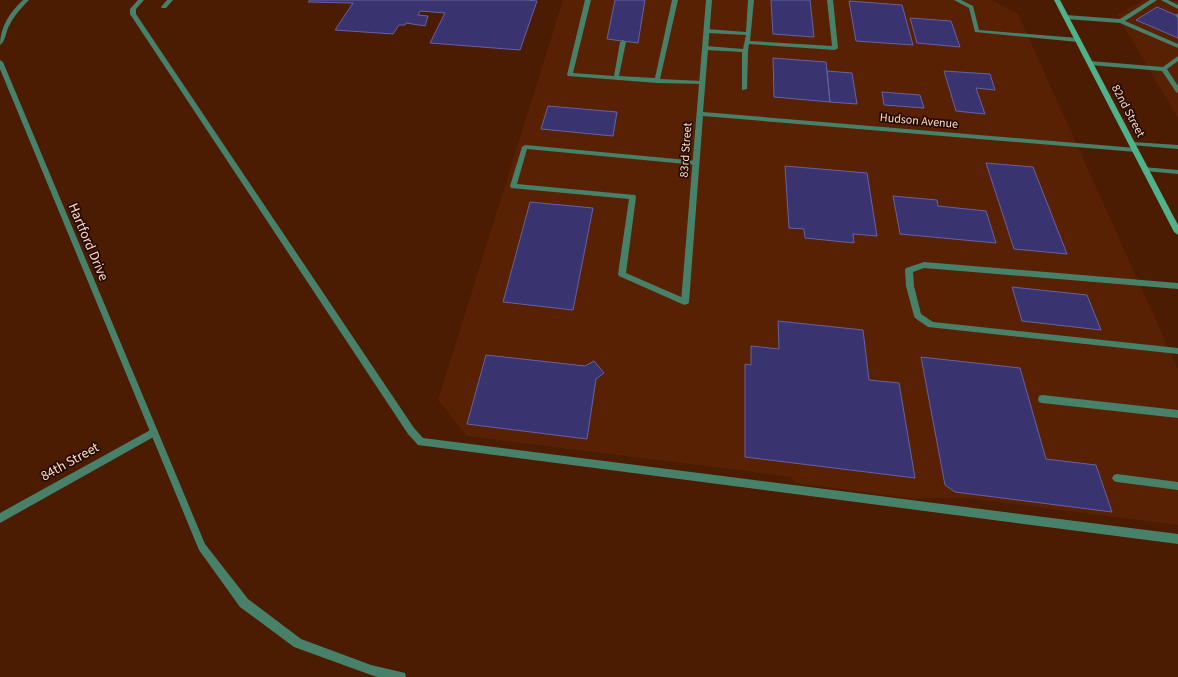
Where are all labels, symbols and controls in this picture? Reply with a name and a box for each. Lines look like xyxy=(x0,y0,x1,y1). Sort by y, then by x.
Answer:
street label: 82nd Street xyxy=(1107,82,1149,140)
street label: Hudson Avenue xyxy=(879,109,959,133)
street label: 83rd Street xyxy=(676,122,696,178)
street label: Hartford Drive xyxy=(63,200,113,284)
street label: 84th Street xyxy=(37,438,103,486)

